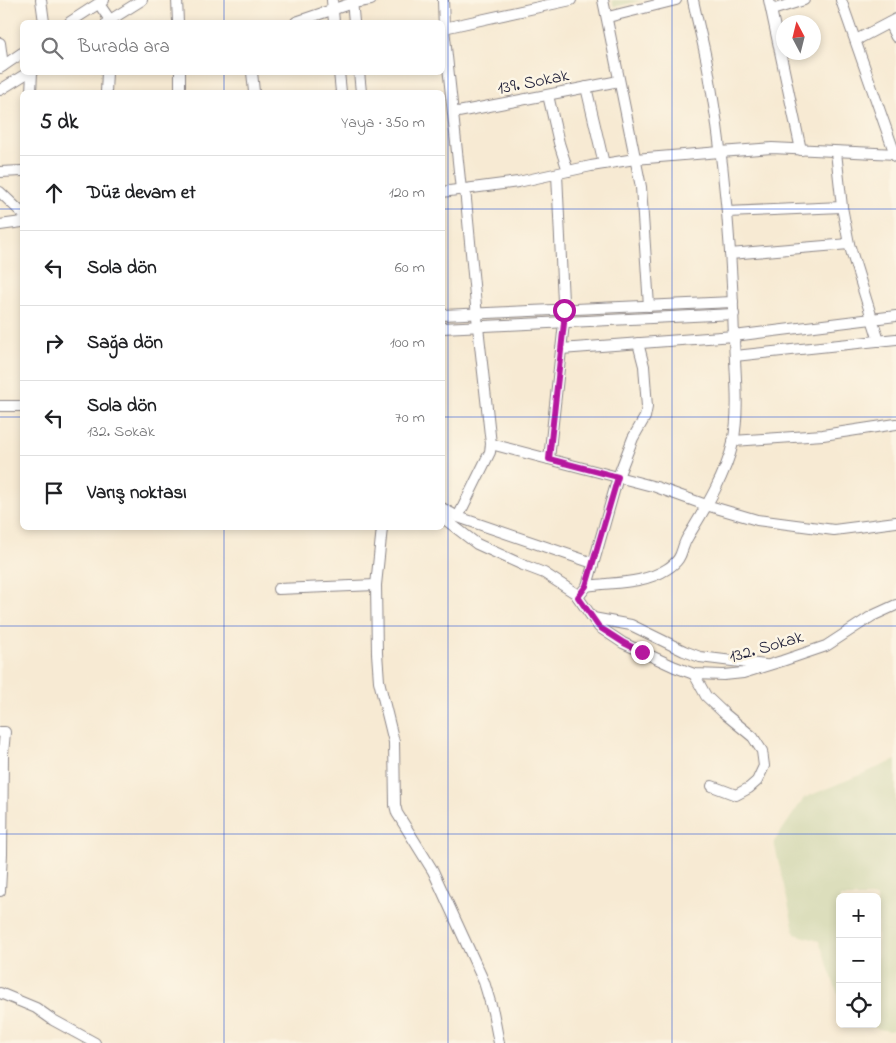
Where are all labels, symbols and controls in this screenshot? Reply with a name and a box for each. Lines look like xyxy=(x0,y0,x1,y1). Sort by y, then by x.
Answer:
north arrow xyxy=(776,15,821,60)
search box xyxy=(20,20,445,75)
icon: search xyxy=(38,34,66,62)
text: Burada ara xyxy=(78,34,170,61)
street label: 139. Sokak xyxy=(495,63,572,103)
text: 5 dk xyxy=(40,108,78,138)
text: Yaya · 350 m xyxy=(341,111,425,135)
icon: ahead xyxy=(40,179,68,207)
text: Düz devam et xyxy=(87,180,196,207)
text: 120 m xyxy=(389,181,425,205)
icon: left xyxy=(40,254,68,282)
text: Sola dön xyxy=(87,255,157,282)
text: 60 m xyxy=(395,256,425,280)
route start xyxy=(553,299,576,322)
icon: right xyxy=(40,329,68,357)
text: Sağa dön xyxy=(87,330,163,357)
text: 100 m xyxy=(390,331,425,355)
text: Sola dön xyxy=(87,393,157,420)
icon: left xyxy=(40,404,68,432)
text: 70 m xyxy=(395,406,425,430)
text: 132. Sokak xyxy=(87,420,155,444)
icon: arrive xyxy=(40,479,68,507)
text: Varış noktası xyxy=(87,480,187,507)
street label: 132. Sokak xyxy=(726,625,807,671)
route end xyxy=(631,641,654,664)
map controls xyxy=(836,893,881,1028)
button: + xyxy=(836,893,881,938)
button: − xyxy=(836,938,881,983)
button: locate xyxy=(836,983,881,1028)

